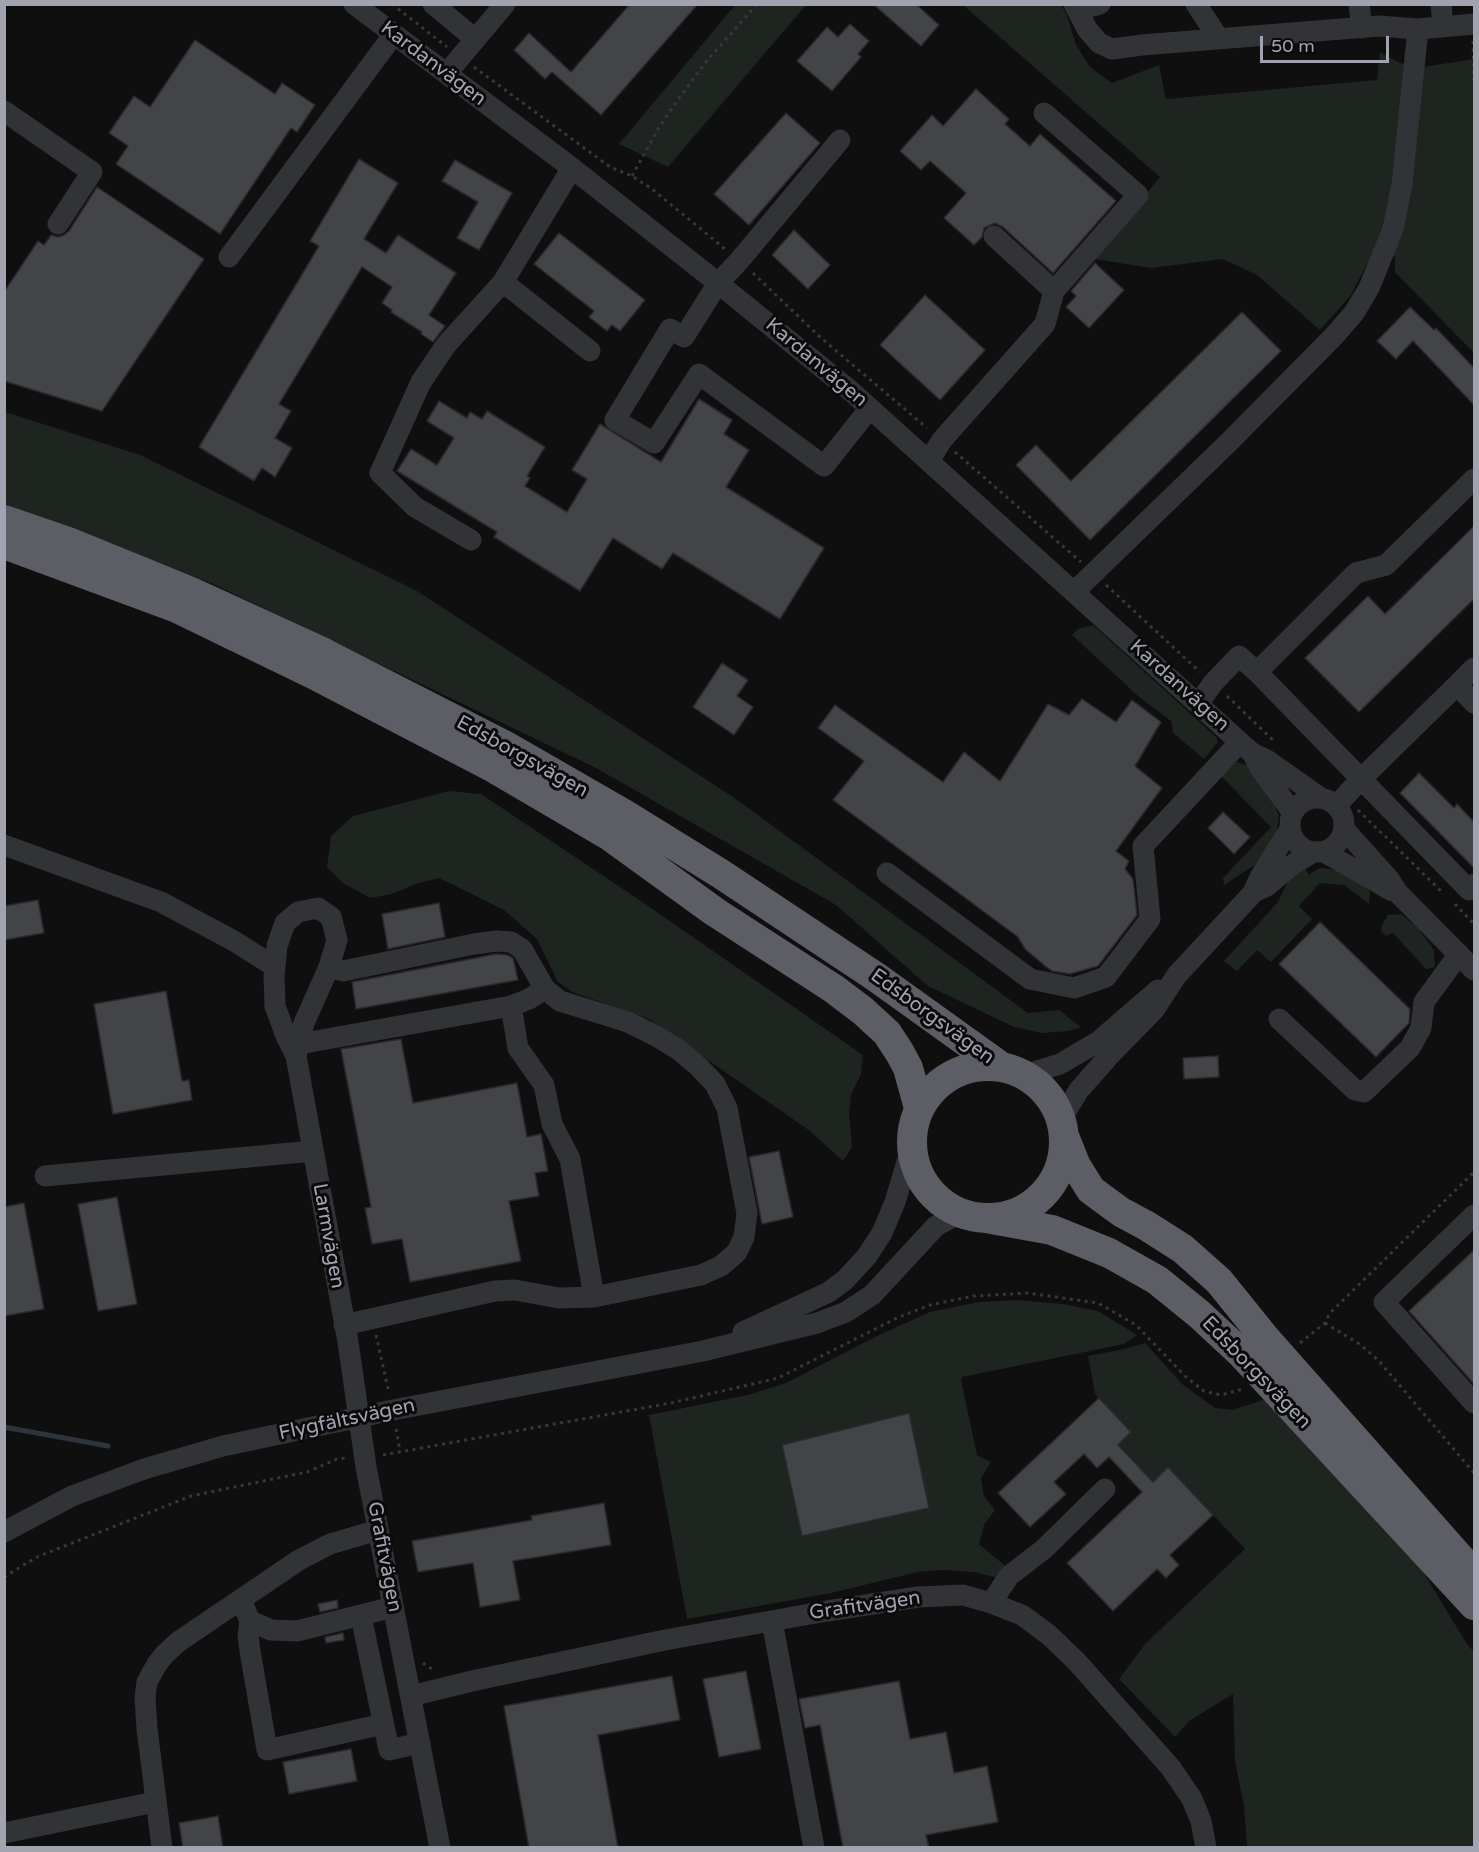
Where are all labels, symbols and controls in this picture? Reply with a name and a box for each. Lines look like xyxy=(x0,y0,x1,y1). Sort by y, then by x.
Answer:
street label: Kardanvägen xyxy=(376,17,490,111)
scale bar xyxy=(1263,24,1392,62)
text: 50 m xyxy=(1271,35,1315,57)
street label: Kardanvägen xyxy=(760,313,872,413)
street label: Kardanvägen xyxy=(1124,635,1234,737)
street label: Edsborgsvägen xyxy=(452,711,592,803)
street label: Edsborgsvägen xyxy=(866,964,998,1070)
street label: Larmvägen xyxy=(307,1182,349,1290)
street label: Edsborgsvägen xyxy=(1196,1312,1316,1434)
street label: Flygfältsvägen xyxy=(277,1394,417,1446)
street label: Grafitvägen xyxy=(362,1500,406,1614)
street label: Grafitvägen xyxy=(808,1586,922,1626)

